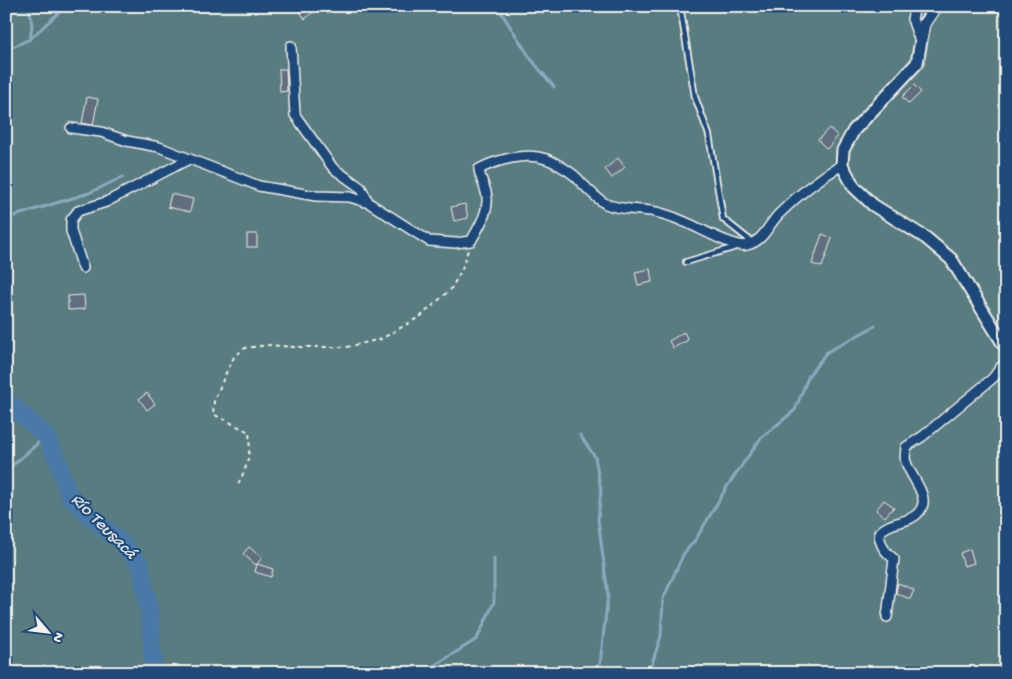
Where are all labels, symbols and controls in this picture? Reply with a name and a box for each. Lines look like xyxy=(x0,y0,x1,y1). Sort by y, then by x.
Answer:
water label: Río Teusacá xyxy=(66,490,141,565)
north arrow xyxy=(22,606,72,656)
text: N xyxy=(48,629,67,645)

